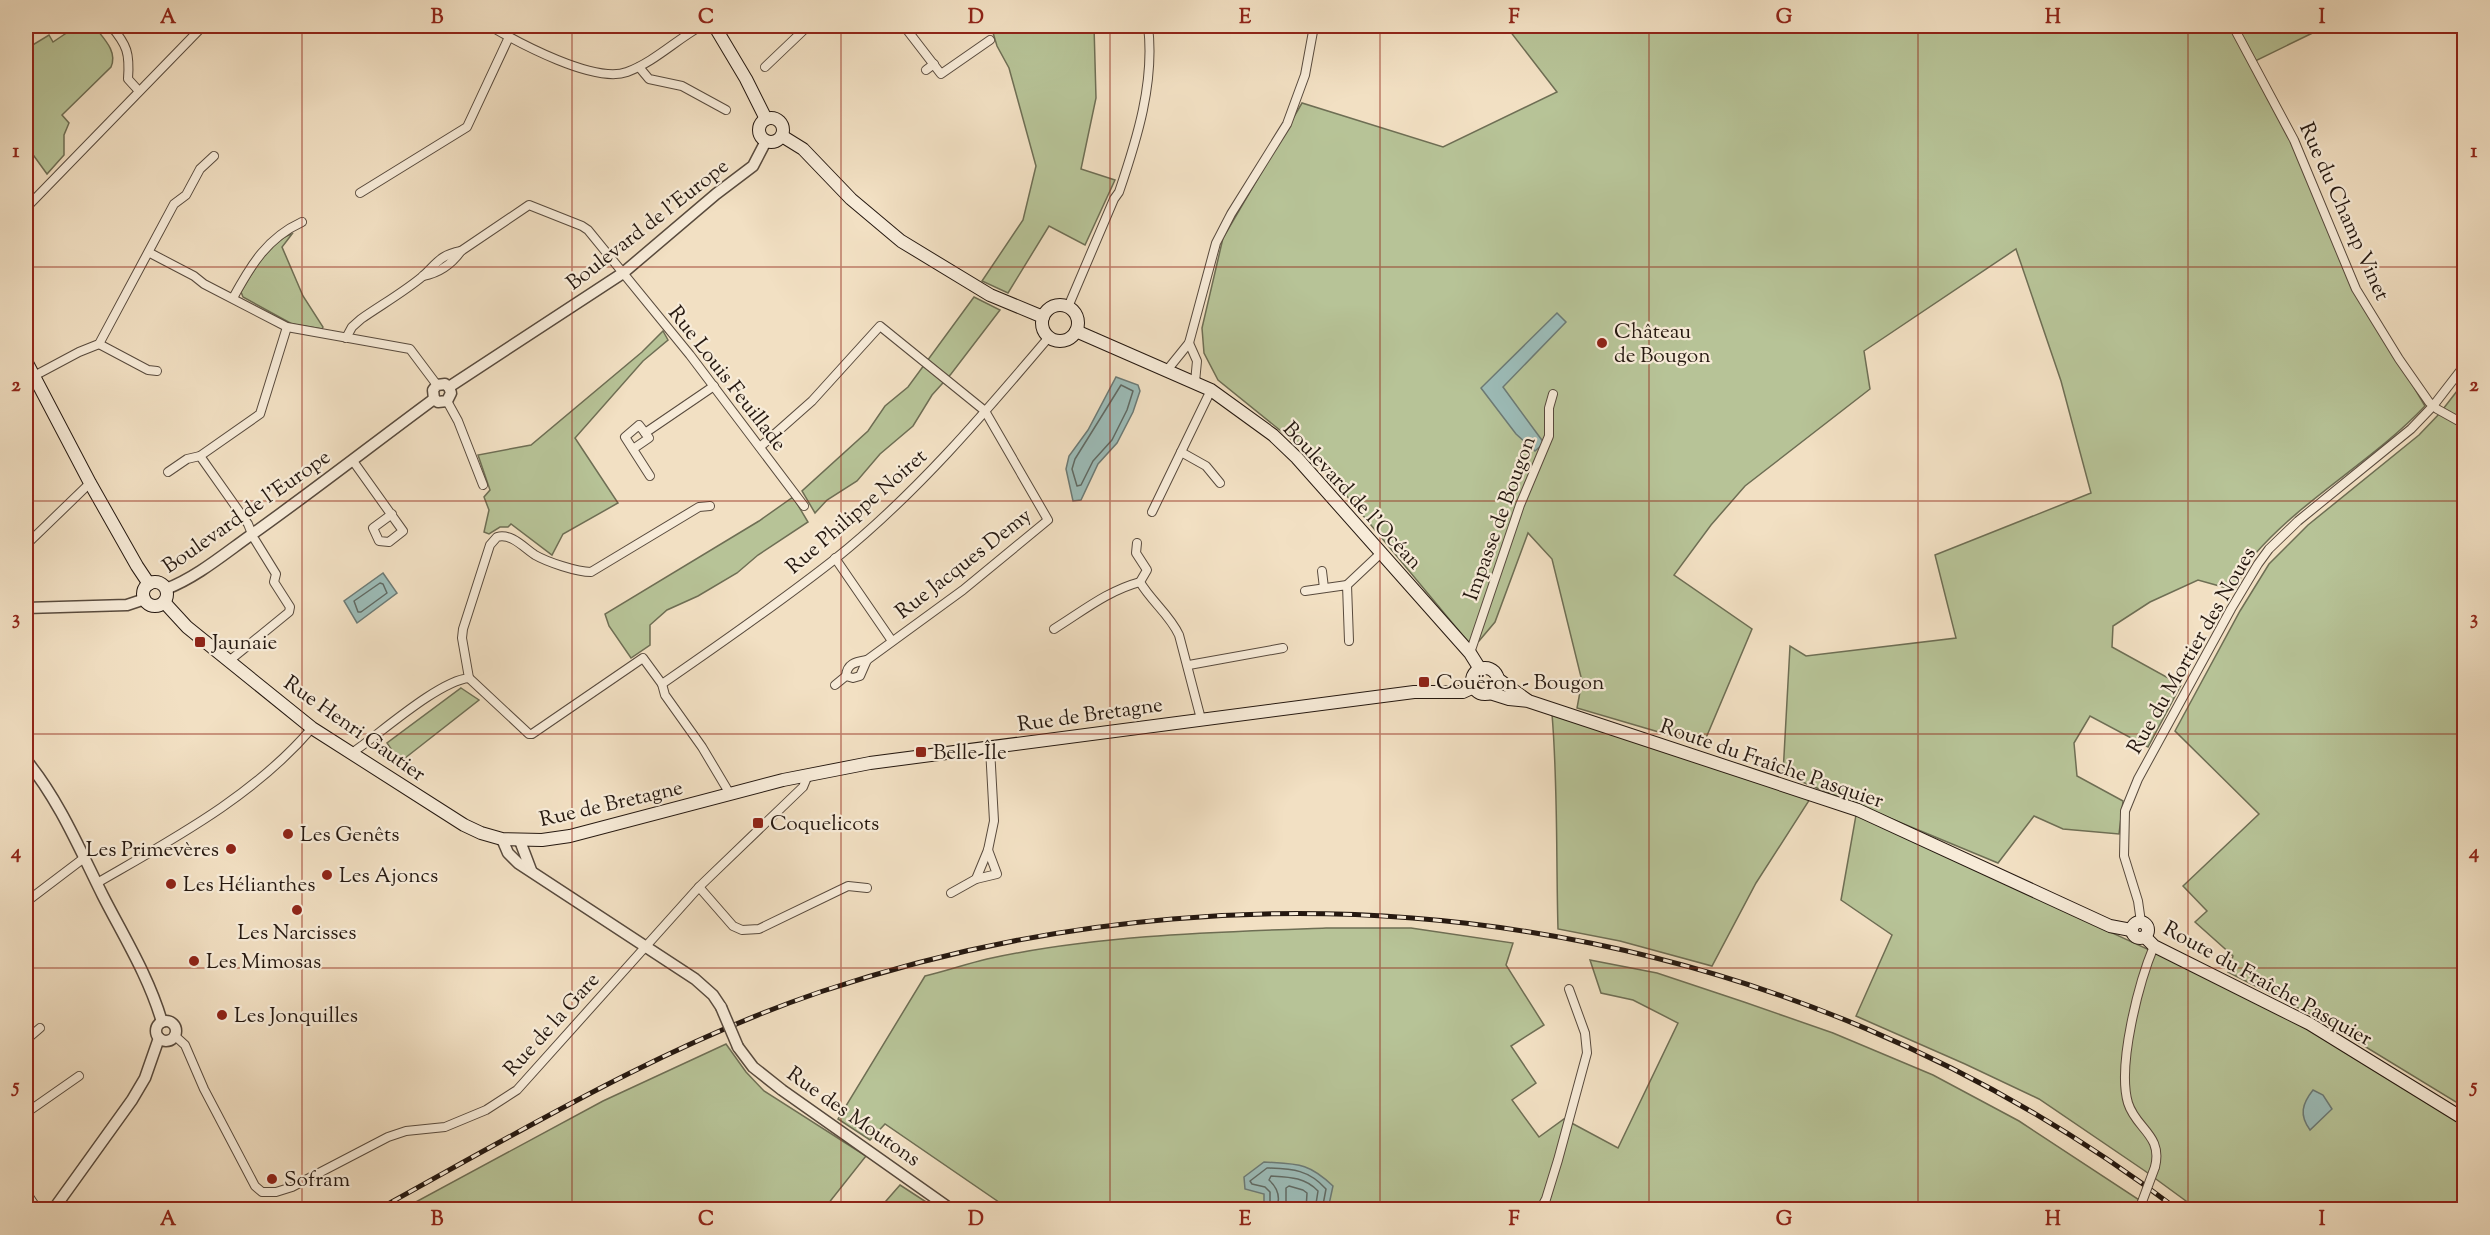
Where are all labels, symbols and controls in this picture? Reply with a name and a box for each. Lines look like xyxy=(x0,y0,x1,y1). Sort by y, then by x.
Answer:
text: A xyxy=(160,4,177,33)
text: B xyxy=(431,4,444,33)
text: C xyxy=(698,4,714,33)
text: D xyxy=(968,4,984,33)
text: E xyxy=(1239,4,1252,33)
text: F xyxy=(1508,4,1520,33)
text: G xyxy=(1776,4,1793,33)
text: H xyxy=(2045,4,2061,33)
text: I xyxy=(2319,4,2326,33)
street label: Rue du Champ Vinet xyxy=(2290,118,2396,306)
text: 1 xyxy=(13,138,20,167)
text: 1 xyxy=(2471,138,2478,167)
street label: Boulevard de l'Europe xyxy=(561,152,736,299)
street label: Rue Louis Feuillade xyxy=(660,300,793,458)
place label: Château de Bougon xyxy=(1614,318,1711,372)
marker: Château de Bougon xyxy=(1595,336,1609,350)
text: 2 xyxy=(11,372,21,401)
text: 2 xyxy=(2469,372,2479,401)
street label: Boulevard de l'Océan xyxy=(1275,416,1428,577)
street label: Impasse de Bougon xyxy=(1457,432,1545,605)
street label: Boulevard de l'Europe xyxy=(157,443,337,582)
street label: Rue Philippe Noiret xyxy=(780,443,935,582)
street label: Rue Jacques Demy xyxy=(890,501,1039,627)
street label: Rue du Mortier des Noues xyxy=(2121,542,2264,760)
text: 3 xyxy=(12,605,20,634)
text: 3 xyxy=(2470,605,2478,634)
place label: Jaunaie xyxy=(211,629,277,659)
marker: Jaunaie xyxy=(193,635,207,649)
street label: Rue Henri Gautier xyxy=(277,669,431,790)
place label: Couëron - Bougon xyxy=(1436,669,1604,699)
marker: Couëron - Bougon xyxy=(1417,675,1431,689)
street label: Rue de Bretagne xyxy=(1016,691,1165,741)
street label: Route du Fraîche Pasquier xyxy=(1655,712,1887,817)
place label: Belle-Île xyxy=(933,739,1007,769)
marker: Belle-Île xyxy=(914,745,928,759)
street label: Rue de Bretagne xyxy=(537,774,686,836)
place label: Coquelicots xyxy=(770,810,879,840)
marker: Coquelicots xyxy=(751,816,765,830)
place label: Les Genêts xyxy=(300,821,399,851)
marker: Les Genêts xyxy=(281,827,295,841)
place label: Les Primevères xyxy=(86,836,219,866)
text: 4 xyxy=(10,839,21,868)
text: 4 xyxy=(2468,839,2479,868)
marker: Les Primevères xyxy=(224,842,238,856)
place label: Les Ajoncs xyxy=(339,862,438,892)
marker: Les Ajoncs xyxy=(320,868,334,882)
place label: Les Hélianthes xyxy=(183,871,316,901)
marker: Les Hélianthes xyxy=(164,877,178,891)
marker: Les Narcisses xyxy=(290,903,304,917)
street label: Route du Fraîche Pasquier xyxy=(2157,915,2377,1055)
place label: Les Narcisses xyxy=(237,919,357,949)
place label: Les Mimosas xyxy=(206,948,321,978)
marker: Les Mimosas xyxy=(187,954,201,968)
street label: Rue de la Gare xyxy=(498,967,607,1084)
place label: Les Jonquilles xyxy=(234,1002,358,1032)
marker: Les Jonquilles xyxy=(215,1008,229,1022)
street label: Rue des Moutons xyxy=(780,1060,926,1175)
text: 5 xyxy=(11,1073,20,1102)
text: 5 xyxy=(2469,1073,2478,1102)
place label: Sofram xyxy=(284,1166,350,1196)
marker: Sofram xyxy=(265,1172,279,1186)
text: A xyxy=(160,1206,177,1235)
text: B xyxy=(431,1206,444,1235)
text: C xyxy=(698,1206,714,1235)
text: D xyxy=(968,1206,984,1235)
text: E xyxy=(1239,1206,1252,1235)
text: F xyxy=(1508,1206,1520,1235)
text: G xyxy=(1776,1206,1793,1235)
text: H xyxy=(2045,1206,2061,1235)
text: I xyxy=(2319,1206,2326,1235)

